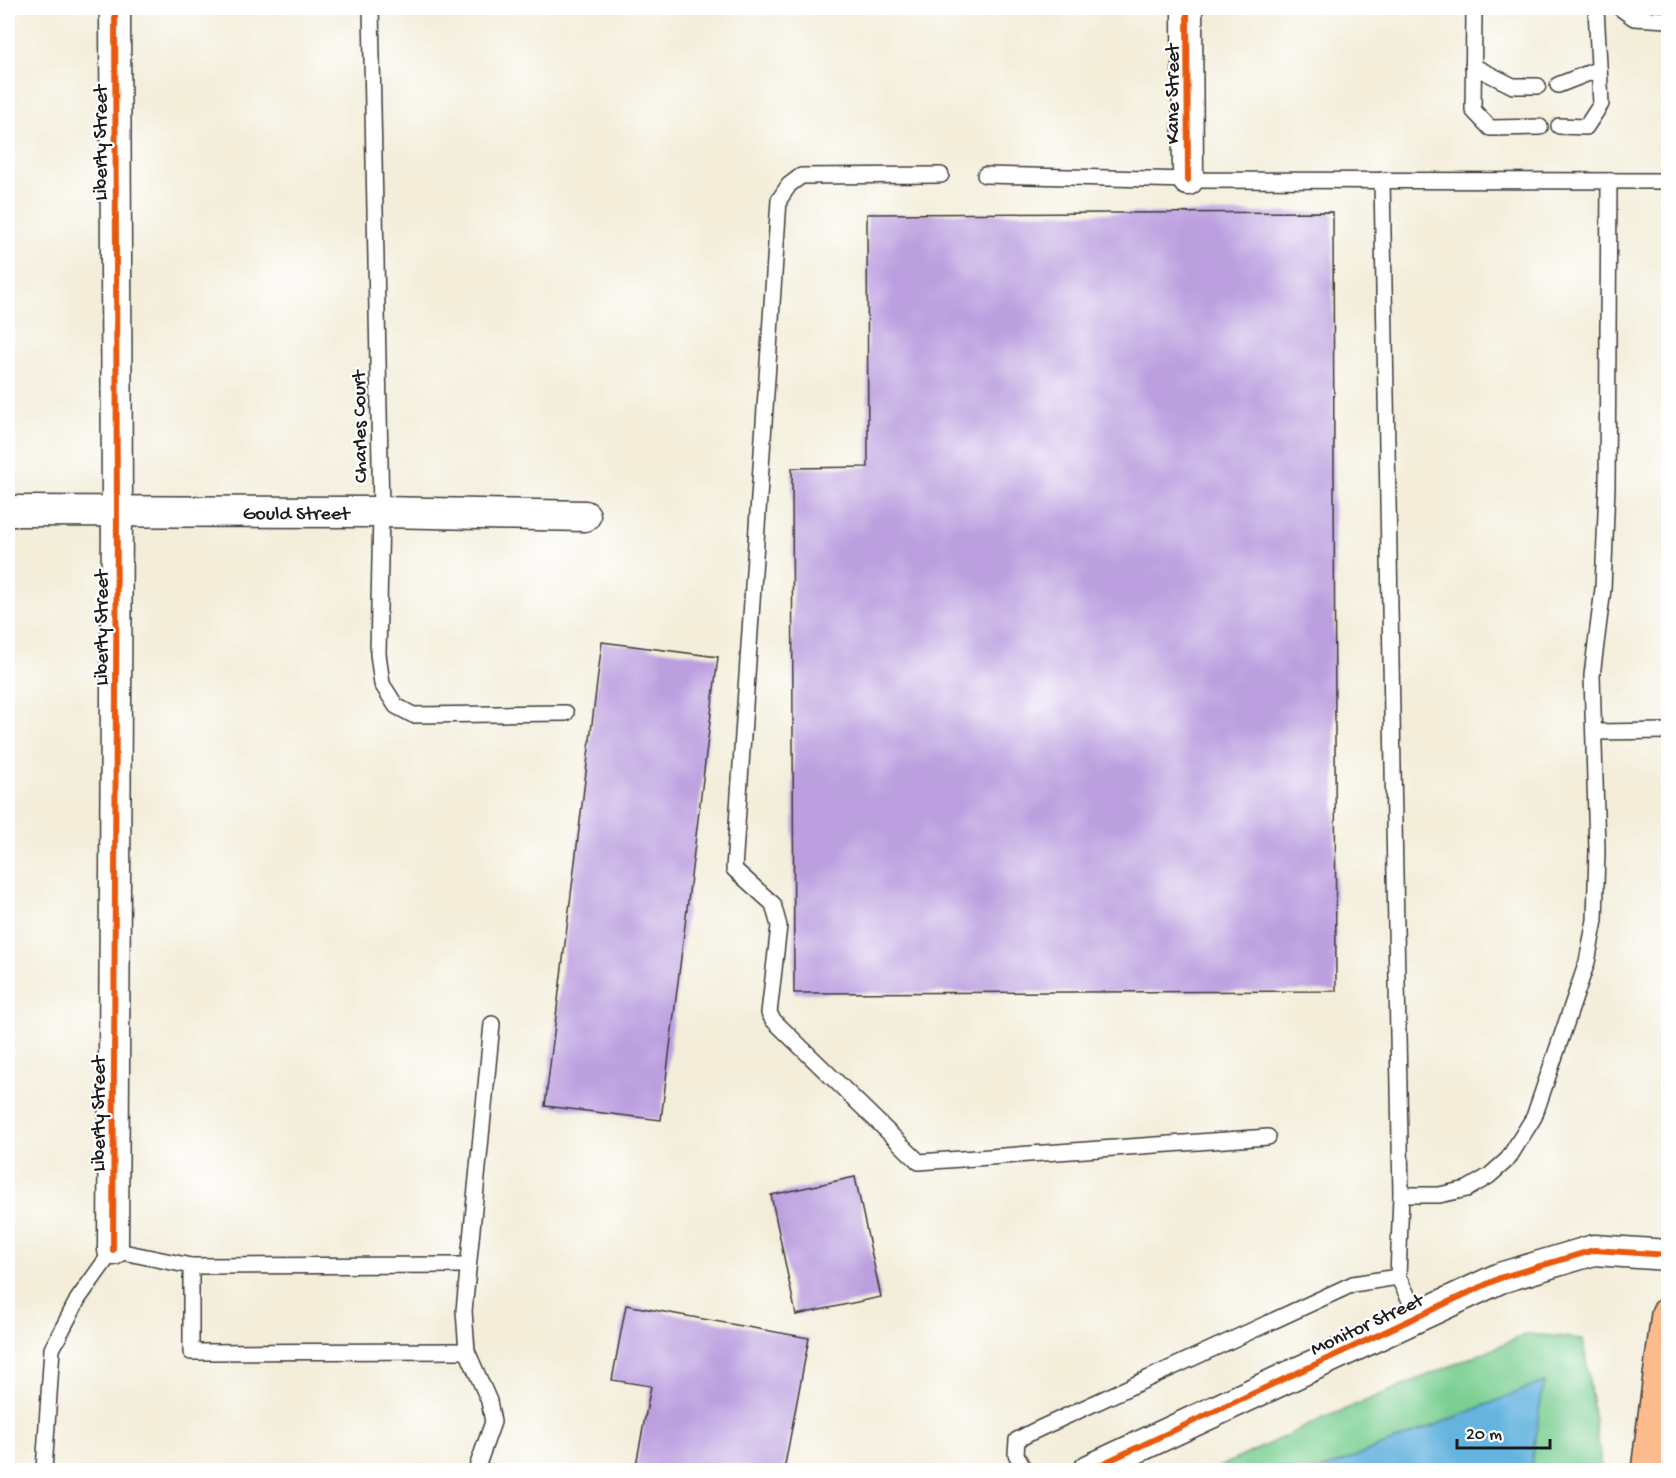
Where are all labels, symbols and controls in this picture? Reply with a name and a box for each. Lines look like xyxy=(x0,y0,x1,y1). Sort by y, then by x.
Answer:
street label: Kane Street xyxy=(1163,42,1186,144)
street label: Liberty Street xyxy=(91,83,114,201)
street label: Charles Court xyxy=(349,369,374,483)
street label: Gould Street xyxy=(243,504,351,527)
street label: Liberty Street xyxy=(92,568,115,686)
street label: Liberty Street xyxy=(89,1054,112,1172)
street label: Monitor Street xyxy=(1307,1289,1429,1362)
scale bar xyxy=(1457,1412,1550,1450)
text: 20 m xyxy=(1466,1425,1502,1446)

